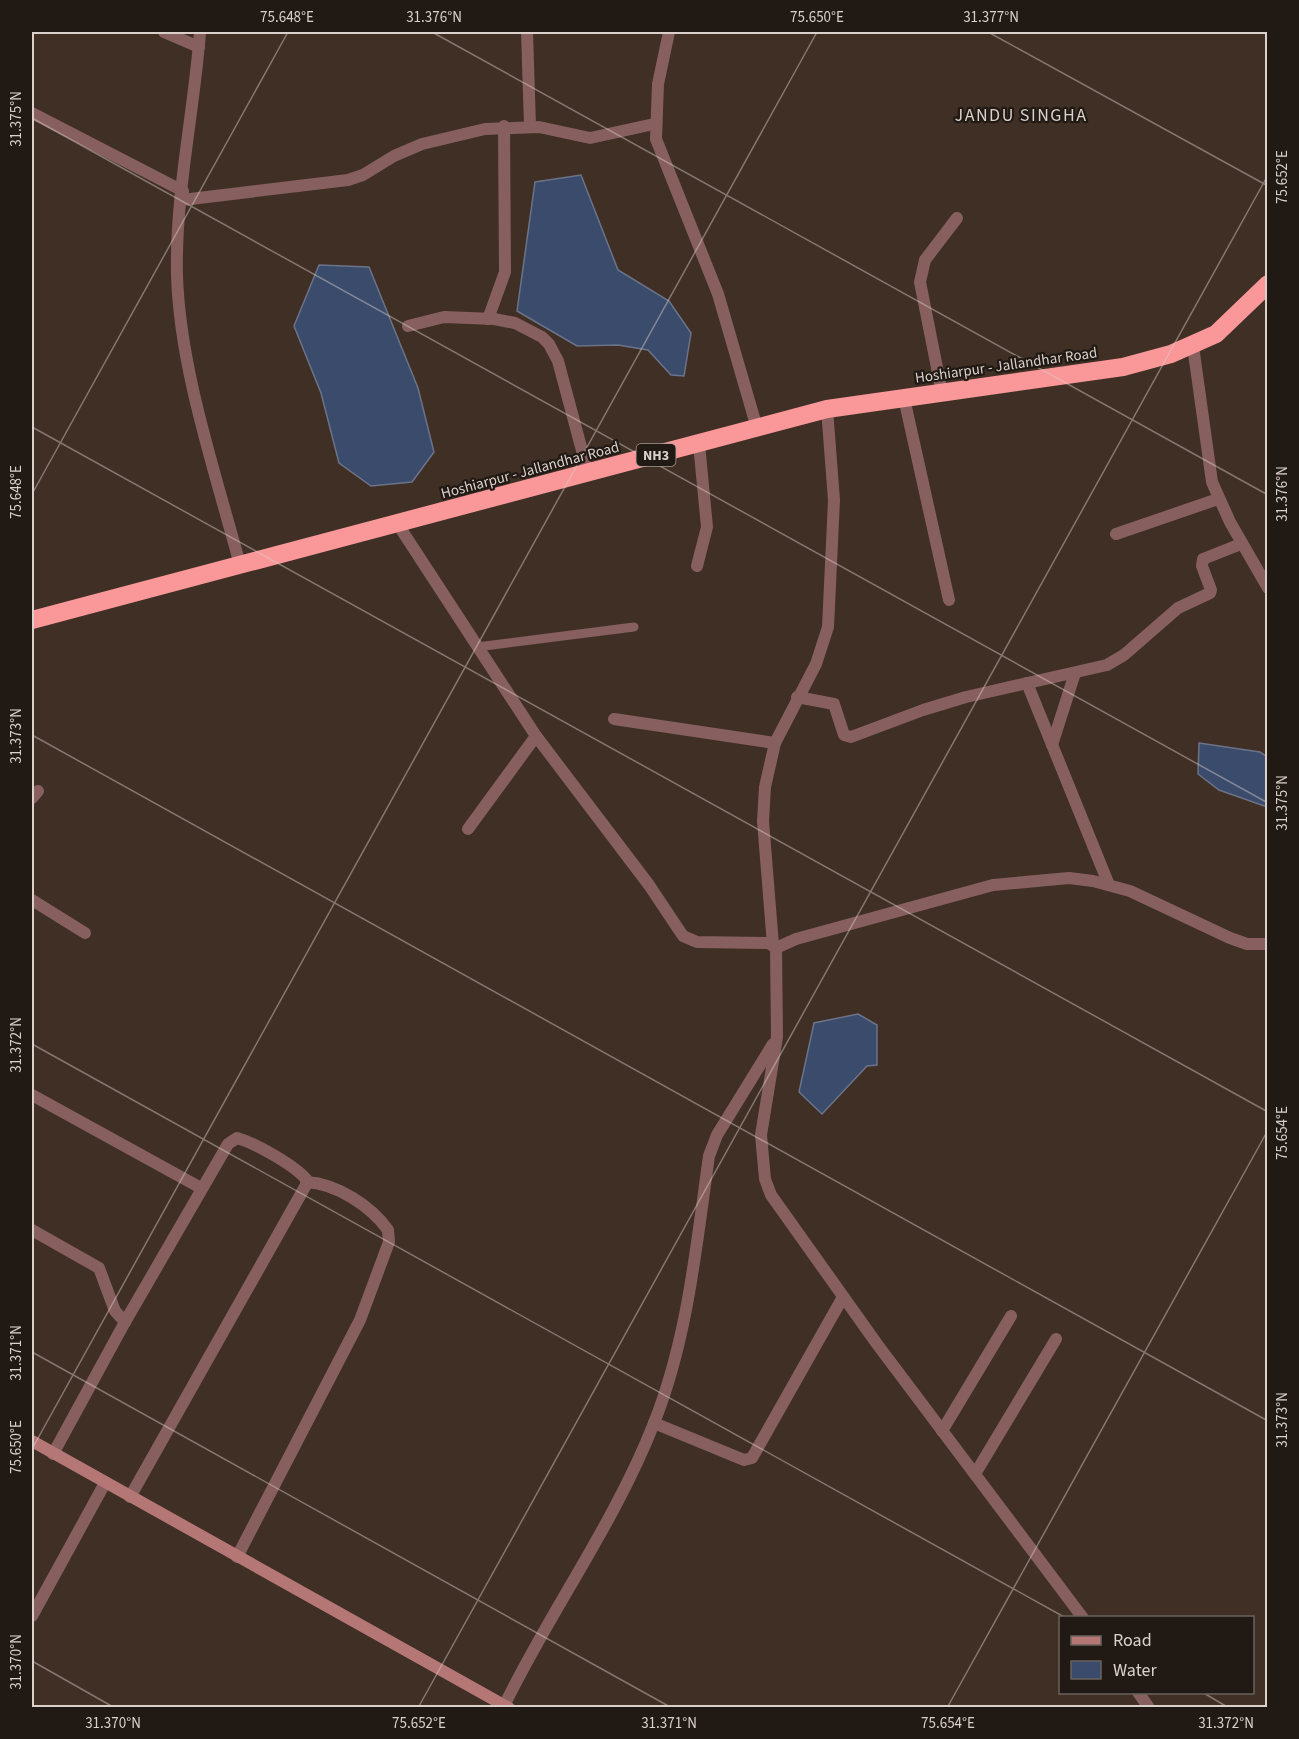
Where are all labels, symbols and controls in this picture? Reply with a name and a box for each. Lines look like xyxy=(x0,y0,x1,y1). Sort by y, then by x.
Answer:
text: 75.648°E xyxy=(260,7,314,28)
text: 31.376°N xyxy=(406,7,462,28)
text: 75.650°E xyxy=(790,7,844,28)
text: 31.377°N xyxy=(963,7,1019,28)
text: 31.375°N xyxy=(6,91,27,147)
district label: JANDU SINGHA xyxy=(955,103,1087,128)
text: 75.652°E xyxy=(1272,150,1293,204)
street label: Hoshiarpur - Jallandhar Road xyxy=(914,342,1099,389)
street label: Hoshiarpur - Jallandhar Road xyxy=(439,437,622,504)
road number: NH3 xyxy=(636,444,676,466)
text: 75.648°E xyxy=(6,465,27,519)
text: 31.376°N xyxy=(1272,466,1293,522)
text: 31.373°N xyxy=(6,708,27,764)
text: 31.375°N xyxy=(1272,775,1293,831)
text: 31.372°N xyxy=(6,1017,27,1073)
text: 75.654°E xyxy=(1272,1106,1293,1160)
text: 31.371°N xyxy=(6,1325,27,1381)
text: 31.373°N xyxy=(1272,1392,1293,1448)
text: 75.650°E xyxy=(6,1420,27,1474)
legend xyxy=(1059,1616,1254,1694)
text: Road xyxy=(1113,1628,1152,1653)
text: 31.370°N xyxy=(6,1634,27,1690)
text: Water xyxy=(1113,1658,1157,1683)
text: 31.370°N xyxy=(85,1713,141,1734)
text: 75.652°E xyxy=(392,1713,446,1734)
text: 31.371°N xyxy=(641,1713,697,1734)
text: 75.654°E xyxy=(921,1713,975,1734)
text: 31.372°N xyxy=(1198,1713,1254,1734)

